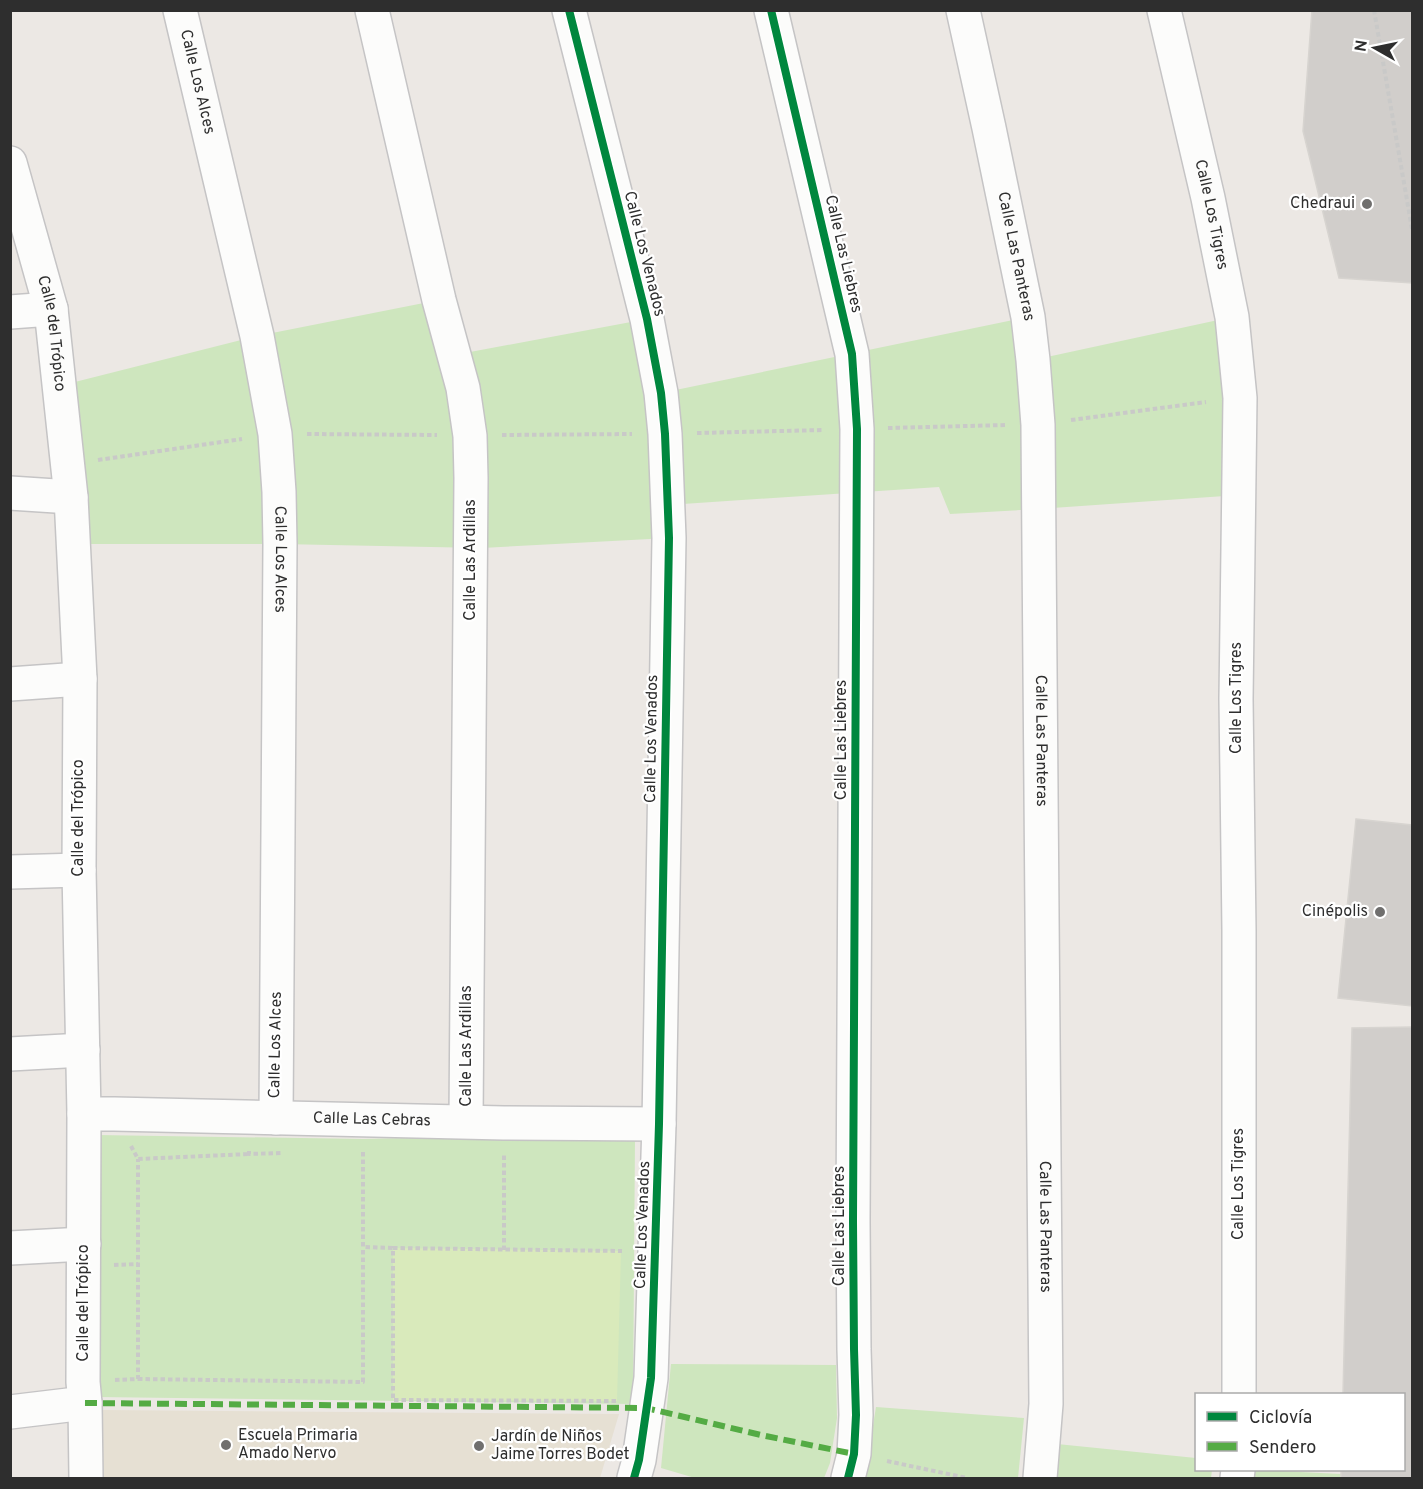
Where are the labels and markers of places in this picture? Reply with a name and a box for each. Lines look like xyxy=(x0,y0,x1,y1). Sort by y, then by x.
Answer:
place label: Chedraui xyxy=(1290,194,1355,214)
marker: Chedraui xyxy=(1360,197,1374,211)
place label: Cinépolis xyxy=(1302,902,1368,922)
marker: Cinépolis xyxy=(1373,905,1387,919)
place label: Escuela Primaria Amado Nervo xyxy=(238,1426,358,1464)
place label: Jardín de Niños Jaime Torres Bodet xyxy=(491,1427,629,1465)
marker: Escuela Primaria Amado Nervo xyxy=(219,1438,233,1452)
marker: Jardín de Niños Jaime Torres Bodet xyxy=(472,1439,486,1453)

